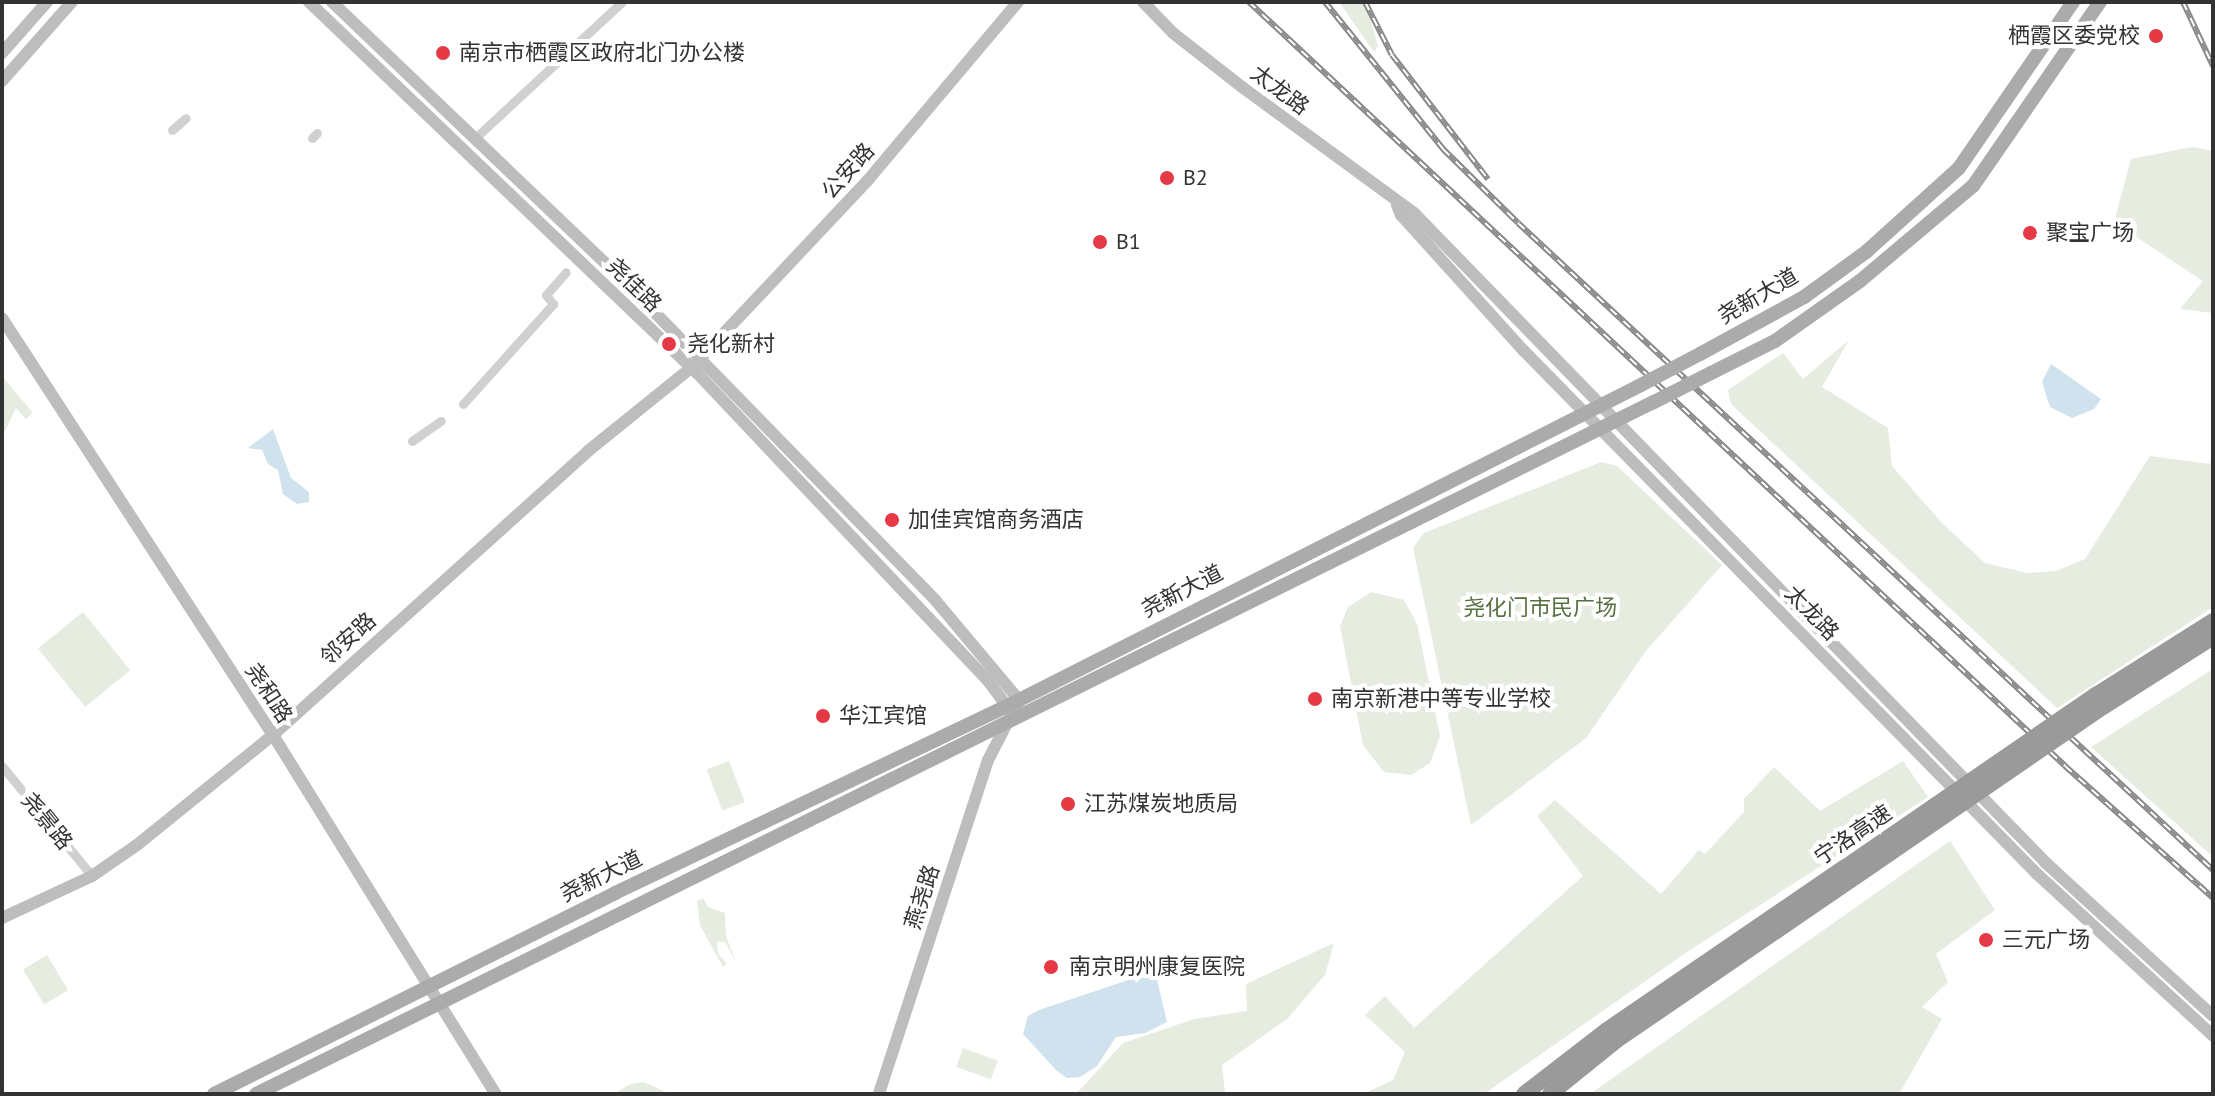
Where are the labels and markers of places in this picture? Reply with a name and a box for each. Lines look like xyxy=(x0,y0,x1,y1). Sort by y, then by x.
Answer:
place label: 栖霞区委党校 xyxy=(2008,23,2140,49)
marker: 栖霞区委党校 xyxy=(2147,27,2165,45)
place label: 南京市栖霞区政府北门办公楼 xyxy=(459,40,745,66)
marker: 南京市栖霞区政府北门办公楼 xyxy=(434,44,452,62)
place label: B2 xyxy=(1183,165,1208,191)
marker: B2 xyxy=(1158,169,1176,187)
place label: 聚宝广场 xyxy=(2046,220,2134,246)
marker: 聚宝广场 xyxy=(2021,224,2039,242)
place label: B1 xyxy=(1116,229,1141,255)
marker: B1 xyxy=(1091,233,1109,251)
place label: 尧化新村 xyxy=(687,331,775,357)
marker: 尧化新村 xyxy=(658,333,680,355)
place label: 加佳宾馆商务酒店 xyxy=(908,507,1084,533)
marker: 加佳宾馆商务酒店 xyxy=(883,511,901,529)
place label: 南京新港中等专业学校 xyxy=(1331,686,1551,712)
marker: 南京新港中等专业学校 xyxy=(1306,690,1324,708)
place label: 华江宾馆 xyxy=(839,703,927,729)
marker: 华江宾馆 xyxy=(814,707,832,725)
place label: 江苏煤炭地质局 xyxy=(1084,791,1238,817)
marker: 江苏煤炭地质局 xyxy=(1059,795,1077,813)
place label: 三元广场 xyxy=(2002,927,2090,953)
marker: 三元广场 xyxy=(1977,931,1995,949)
place label: 南京明州康复医院 xyxy=(1069,954,1245,980)
marker: 南京明州康复医院 xyxy=(1040,956,1062,978)

